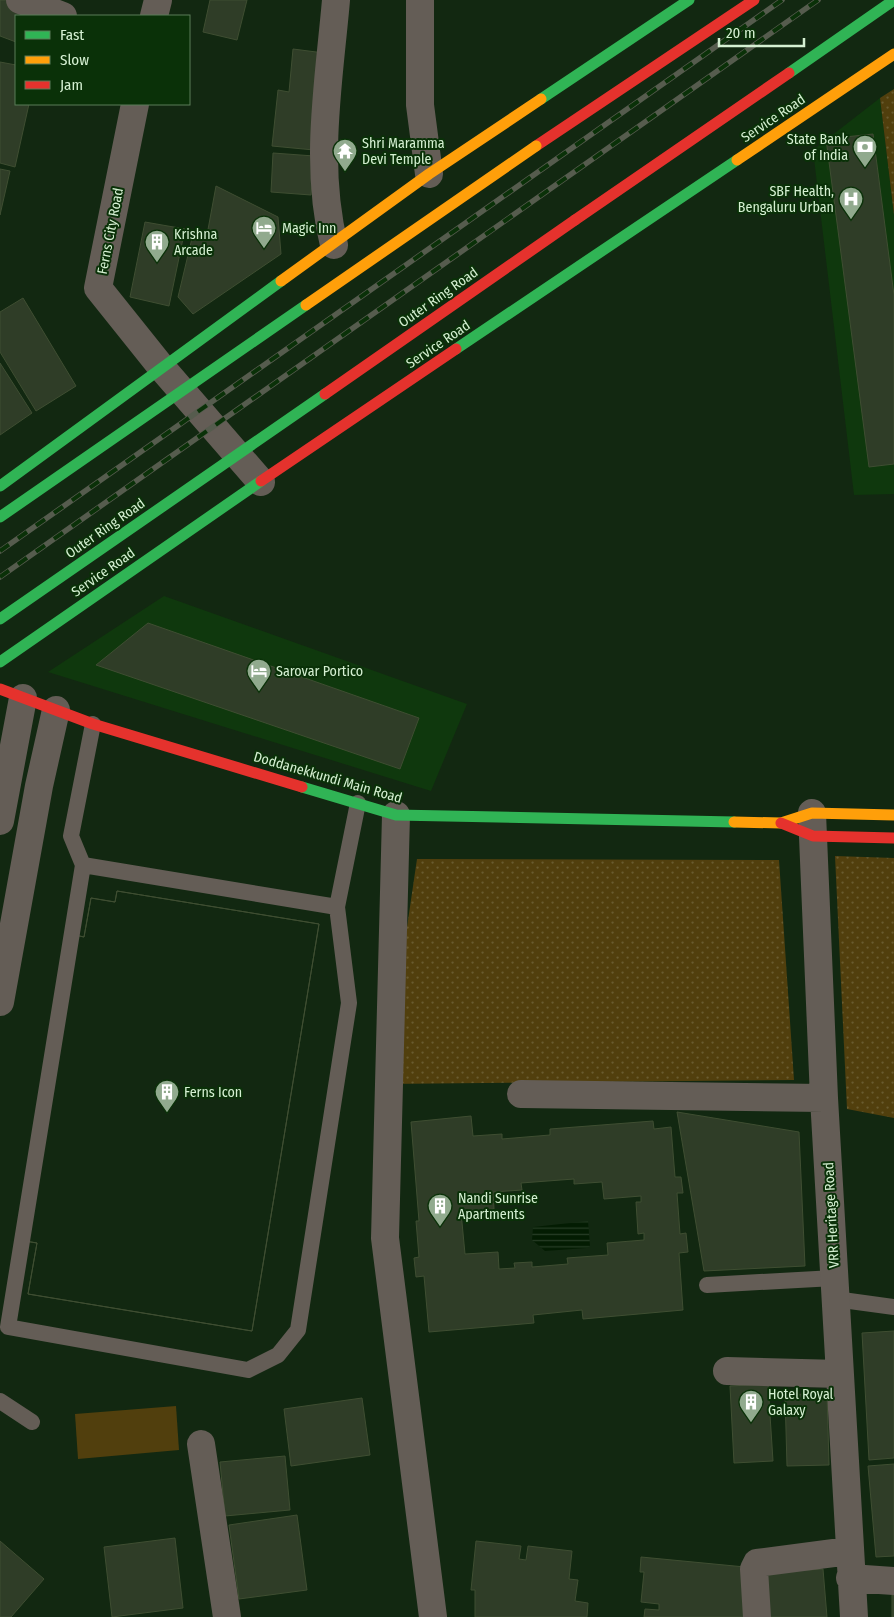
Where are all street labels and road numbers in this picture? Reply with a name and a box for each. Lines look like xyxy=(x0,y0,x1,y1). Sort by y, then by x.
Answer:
street label: Service Road xyxy=(738,91,808,146)
street label: Ferns City Road xyxy=(94,186,127,276)
street label: Outer Ring Road xyxy=(395,264,481,331)
street label: Service Road xyxy=(403,317,473,372)
street label: Outer Ring Road xyxy=(62,495,148,562)
street label: Service Road xyxy=(68,544,138,600)
street label: Doddanekkundi Main Road xyxy=(252,748,404,807)
street label: VRR Heritage Road xyxy=(820,1161,843,1268)

